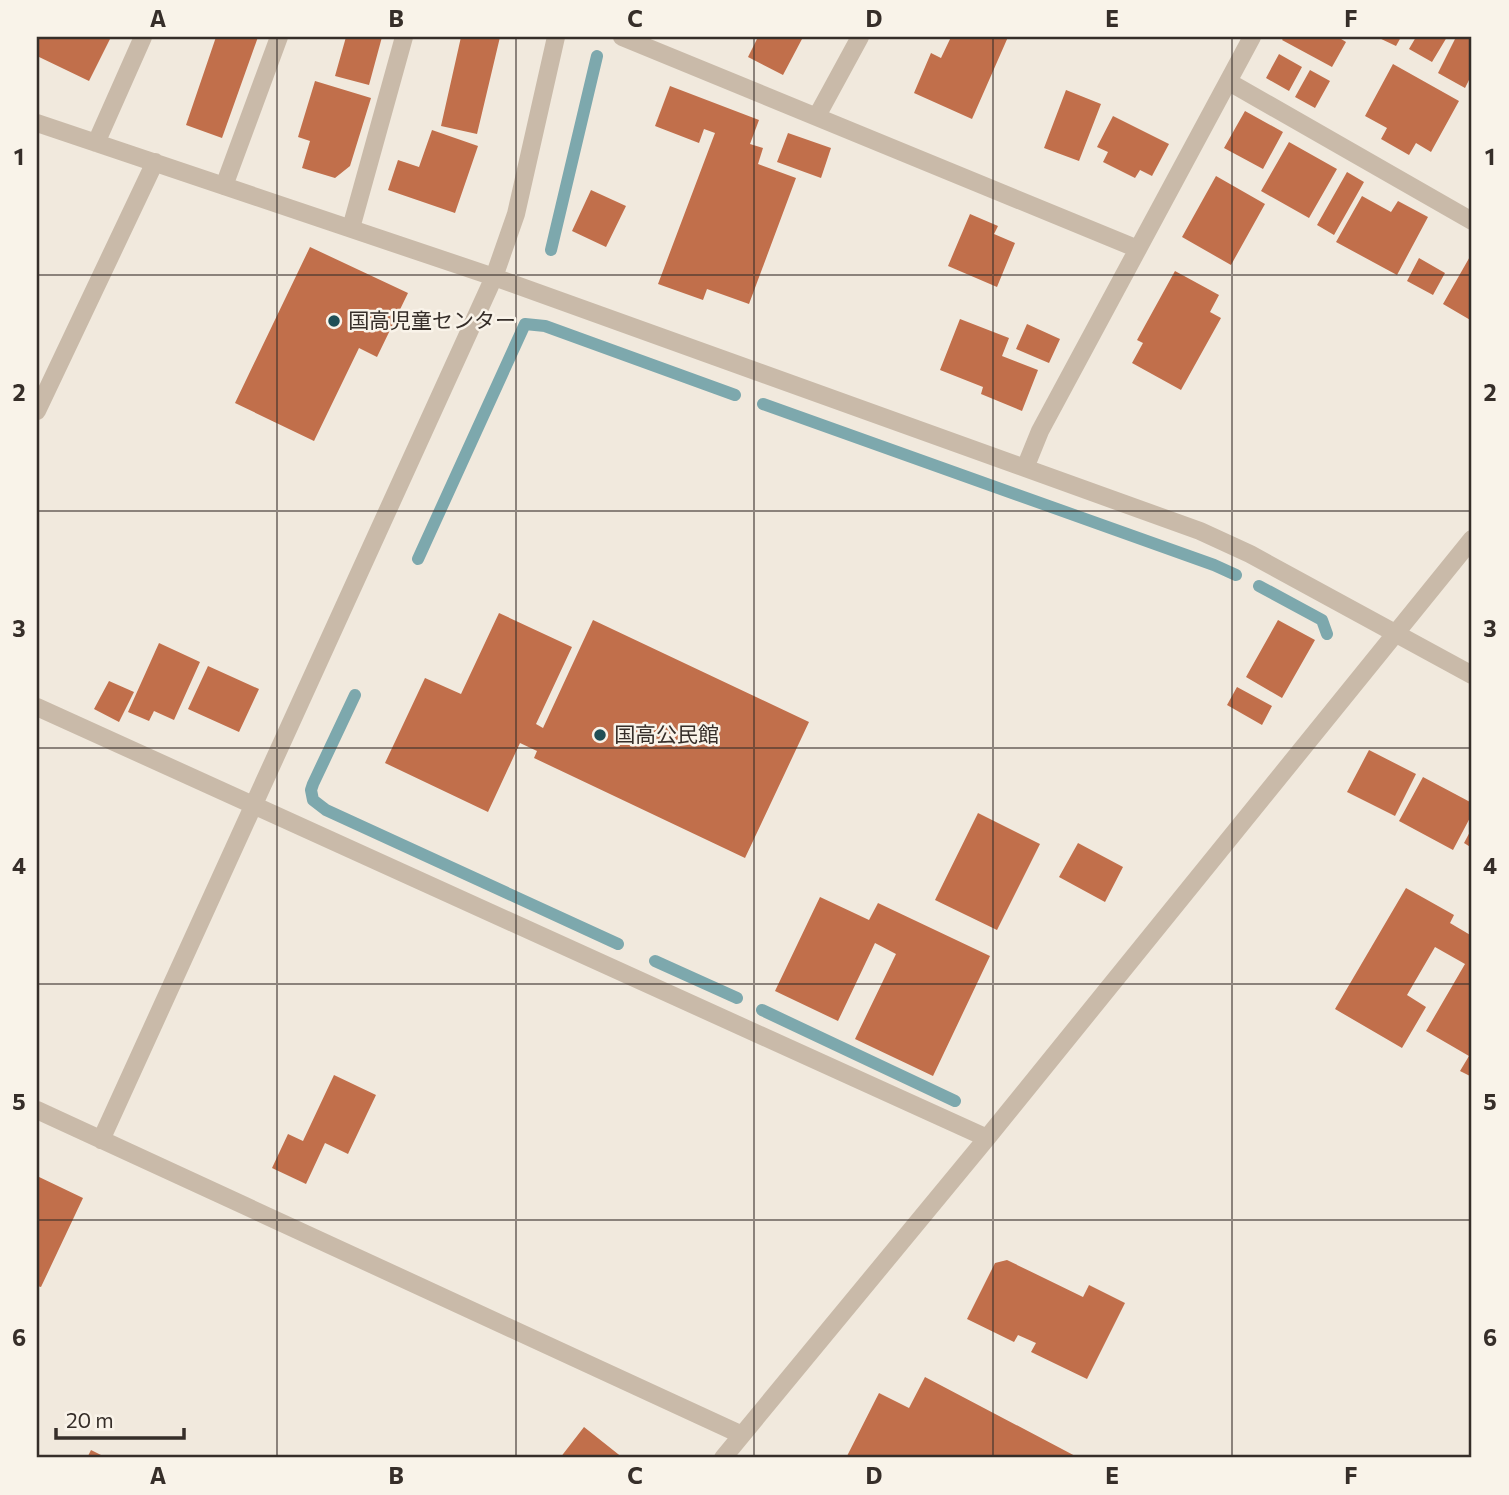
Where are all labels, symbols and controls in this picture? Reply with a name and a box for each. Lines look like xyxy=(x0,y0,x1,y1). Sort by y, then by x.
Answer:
text: A xyxy=(150,4,167,32)
text: B xyxy=(388,4,404,32)
text: C xyxy=(627,4,643,32)
text: D xyxy=(866,4,883,32)
text: E xyxy=(1105,4,1119,32)
text: F xyxy=(1344,4,1358,32)
text: 1 xyxy=(14,142,24,170)
text: 1 xyxy=(1485,142,1495,170)
place label: 国高児童センター xyxy=(348,307,516,332)
marker: 国高児童センター xyxy=(326,313,342,329)
text: 2 xyxy=(12,378,26,406)
text: 2 xyxy=(1483,378,1497,406)
text: 3 xyxy=(12,614,26,642)
text: 3 xyxy=(1483,614,1497,642)
place label: 国高公民館 xyxy=(614,721,719,746)
marker: 国高公民館 xyxy=(592,727,608,743)
text: 4 xyxy=(12,851,26,879)
text: 4 xyxy=(1483,851,1497,879)
text: 5 xyxy=(12,1087,26,1115)
text: 5 xyxy=(1483,1087,1497,1115)
text: 6 xyxy=(12,1323,26,1351)
text: 6 xyxy=(1483,1323,1497,1351)
scale bar xyxy=(56,1397,184,1441)
text: 20 m xyxy=(66,1407,114,1432)
text: A xyxy=(150,1461,167,1489)
text: B xyxy=(388,1461,404,1489)
text: C xyxy=(627,1461,643,1489)
text: D xyxy=(866,1461,883,1489)
text: E xyxy=(1105,1461,1119,1489)
text: F xyxy=(1344,1461,1358,1489)

